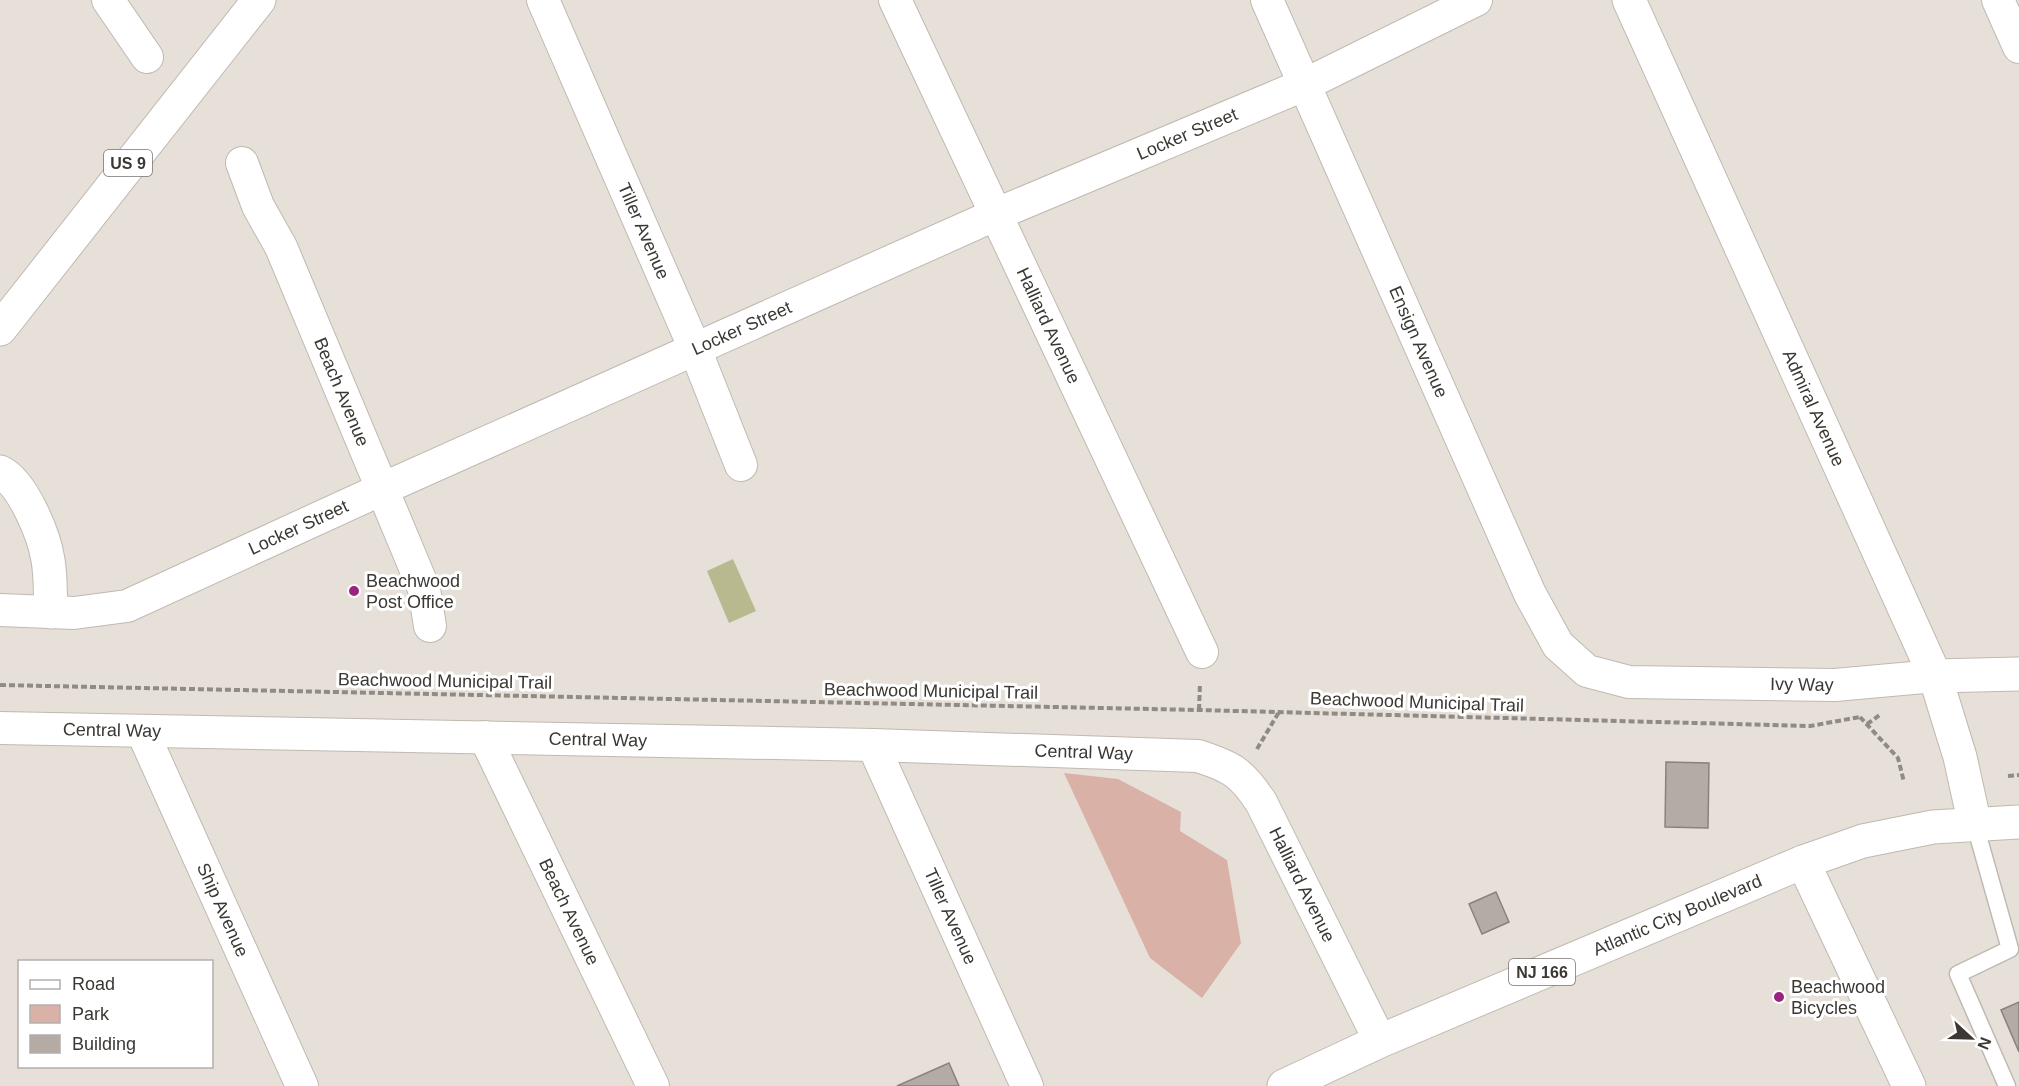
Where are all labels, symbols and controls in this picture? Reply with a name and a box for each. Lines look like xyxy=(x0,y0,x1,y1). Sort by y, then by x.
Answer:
street label: Locker Street xyxy=(1134,104,1240,164)
road number: US 9 xyxy=(104,150,152,176)
street label: Tiller Avenue xyxy=(614,180,673,282)
street label: Halliard Avenue xyxy=(1013,265,1084,387)
street label: Ensign Avenue xyxy=(1385,283,1452,401)
street label: Locker Street xyxy=(689,297,795,359)
street label: Beach Avenue xyxy=(310,335,373,449)
street label: Admiral Avenue xyxy=(1779,347,1849,470)
street label: Locker Street xyxy=(245,496,351,559)
place label: Beachwood Post Office xyxy=(366,571,460,612)
marker: Beachwood Post Office xyxy=(347,584,361,598)
street label: Beachwood Municipal Trail xyxy=(338,669,552,693)
street label: Ivy Way xyxy=(1770,674,1834,695)
street label: Beachwood Municipal Trail xyxy=(824,679,1038,703)
street label: Beachwood Municipal Trail xyxy=(1310,688,1524,716)
street label: Central Way xyxy=(63,719,161,741)
street label: Central Way xyxy=(548,729,647,751)
street label: Central Way xyxy=(1034,740,1133,764)
street label: Halliard Avenue xyxy=(1265,824,1339,945)
street label: Beach Avenue xyxy=(535,855,603,968)
street label: Ship Avenue xyxy=(193,860,252,960)
street label: Tiller Avenue xyxy=(920,865,981,967)
street label: Atlantic City Boulevard xyxy=(1590,871,1765,960)
road number: NJ 166 xyxy=(1509,959,1575,985)
legend xyxy=(18,960,213,1068)
text: Road xyxy=(72,974,115,994)
place label: Beachwood Bicycles xyxy=(1791,977,1885,1018)
marker: Beachwood Bicycles xyxy=(1772,990,1786,1004)
text: Park xyxy=(72,1004,110,1024)
north arrow xyxy=(1941,1008,2001,1068)
text: Building xyxy=(72,1034,136,1054)
text: N xyxy=(1974,1035,1994,1052)

